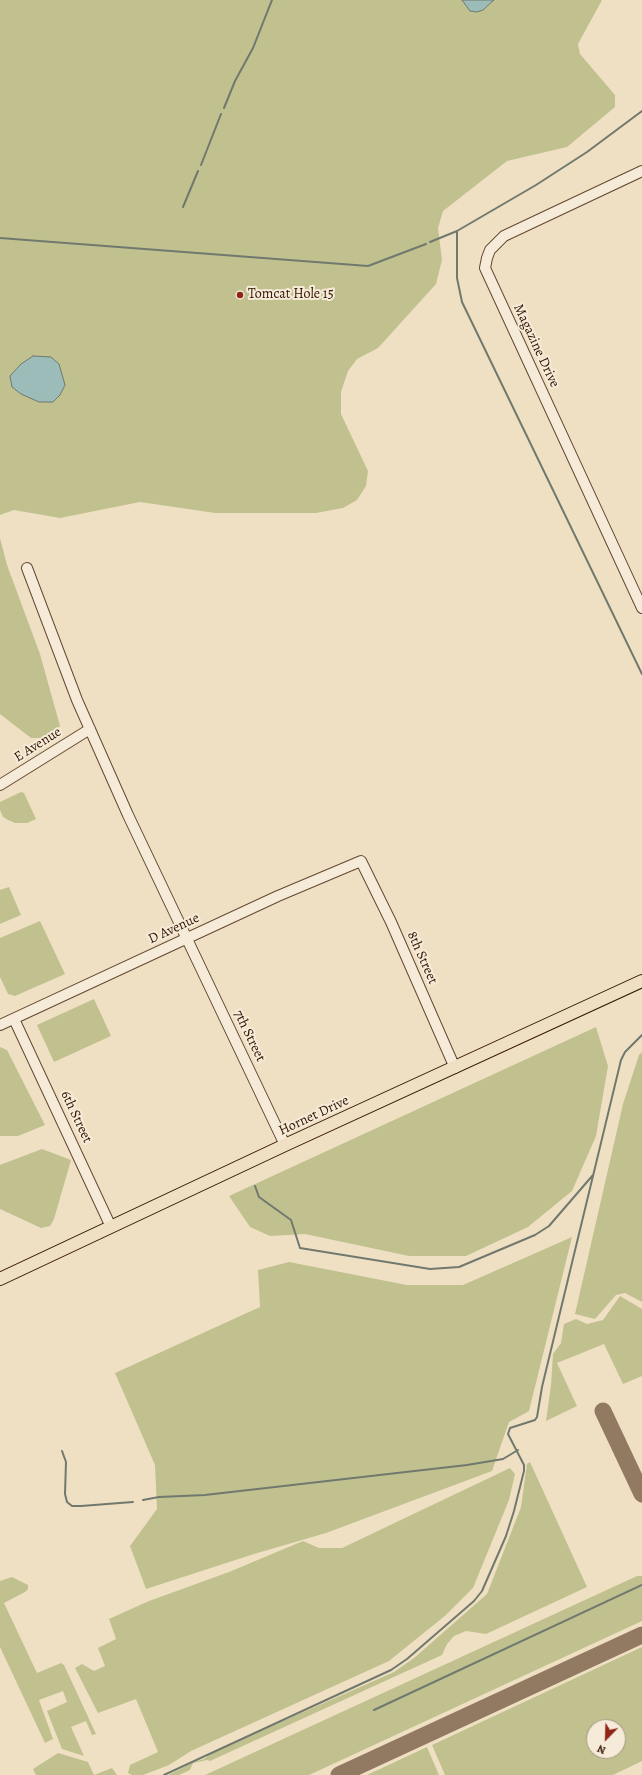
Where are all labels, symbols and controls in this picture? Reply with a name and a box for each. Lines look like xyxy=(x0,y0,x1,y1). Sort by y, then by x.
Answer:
place label: Tomcat Hole 15 xyxy=(248,287,334,303)
marker: Tomcat Hole 15 xyxy=(235,290,245,300)
street label: Magazine Drive xyxy=(509,302,563,390)
street label: E Avenue xyxy=(11,724,65,766)
street label: D Avenue xyxy=(146,910,202,948)
street label: 8th Street xyxy=(403,929,441,987)
street label: 7th Street xyxy=(229,1008,269,1064)
street label: 6th Street xyxy=(57,1088,95,1146)
street label: Hornet Drive xyxy=(276,1092,352,1140)
north arrow xyxy=(586,1719,626,1759)
text: N xyxy=(595,1741,608,1758)

